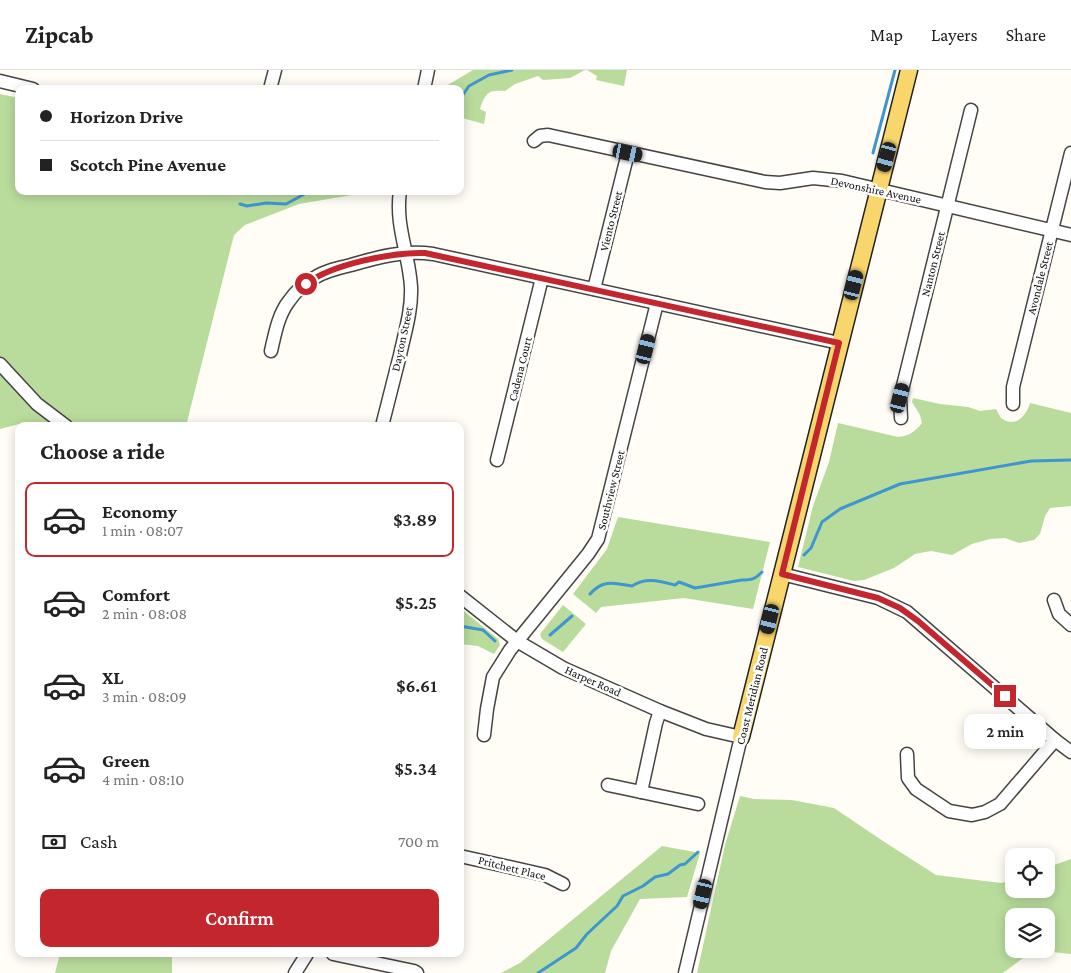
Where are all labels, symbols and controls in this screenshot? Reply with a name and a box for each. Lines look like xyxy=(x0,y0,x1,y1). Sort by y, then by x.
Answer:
text: Zipcab xyxy=(25,21,94,48)
text: Map xyxy=(870,25,903,45)
text: Layers xyxy=(931,25,978,45)
text: Share xyxy=(1006,25,1046,45)
text: Horizon Drive xyxy=(70,106,183,127)
car xyxy=(875,141,898,173)
car xyxy=(611,143,644,163)
text: Scotch Pine Avenue xyxy=(70,154,226,175)
street label: Devonshire Avenue xyxy=(829,174,923,206)
street label: Viento Street xyxy=(597,188,626,253)
street label: Nanton Street xyxy=(918,229,948,298)
street label: Avondale Street xyxy=(1024,239,1056,316)
car xyxy=(843,269,864,301)
route start xyxy=(295,273,317,295)
street label: Dayton Street xyxy=(388,304,416,373)
car xyxy=(635,333,656,365)
street label: Cadena Court xyxy=(505,334,535,403)
car xyxy=(889,382,910,414)
text: Choose a ride xyxy=(40,439,165,464)
street label: Southview Street xyxy=(594,448,628,531)
icon: car xyxy=(42,497,87,542)
text: Economy xyxy=(102,501,177,522)
text: $3.89 xyxy=(393,509,437,530)
text: 1 min · 08:07 xyxy=(102,522,183,539)
icon: car xyxy=(42,580,87,625)
text: Comfort xyxy=(102,584,170,605)
text: $5.25 xyxy=(395,592,437,613)
car xyxy=(759,603,780,635)
text: 2 min · 08:08 xyxy=(102,605,187,622)
street label: Coast Meridian Road xyxy=(733,645,771,746)
street label: Harper Road xyxy=(563,662,624,700)
icon: car xyxy=(42,663,87,708)
text: XL xyxy=(102,667,124,688)
text: $6.61 xyxy=(396,675,437,696)
route end xyxy=(994,685,1016,707)
text: 3 min · 08:09 xyxy=(102,688,187,705)
callout: 2 min xyxy=(964,714,1046,748)
text: 2 min xyxy=(986,723,1024,740)
icon: car xyxy=(42,746,87,791)
text: Green xyxy=(102,750,150,771)
text: $5.34 xyxy=(395,758,437,779)
text: 4 min · 08:10 xyxy=(102,771,184,788)
icon: cash xyxy=(40,828,68,856)
text: Cash xyxy=(80,831,118,852)
text: 700 m xyxy=(398,833,439,850)
map controls xyxy=(1005,848,1055,958)
button: locate xyxy=(1005,848,1055,898)
street label: Pritchett Place xyxy=(477,853,547,883)
car xyxy=(692,878,713,910)
button: Confirm xyxy=(40,889,439,947)
button: layers xyxy=(1005,908,1055,958)

